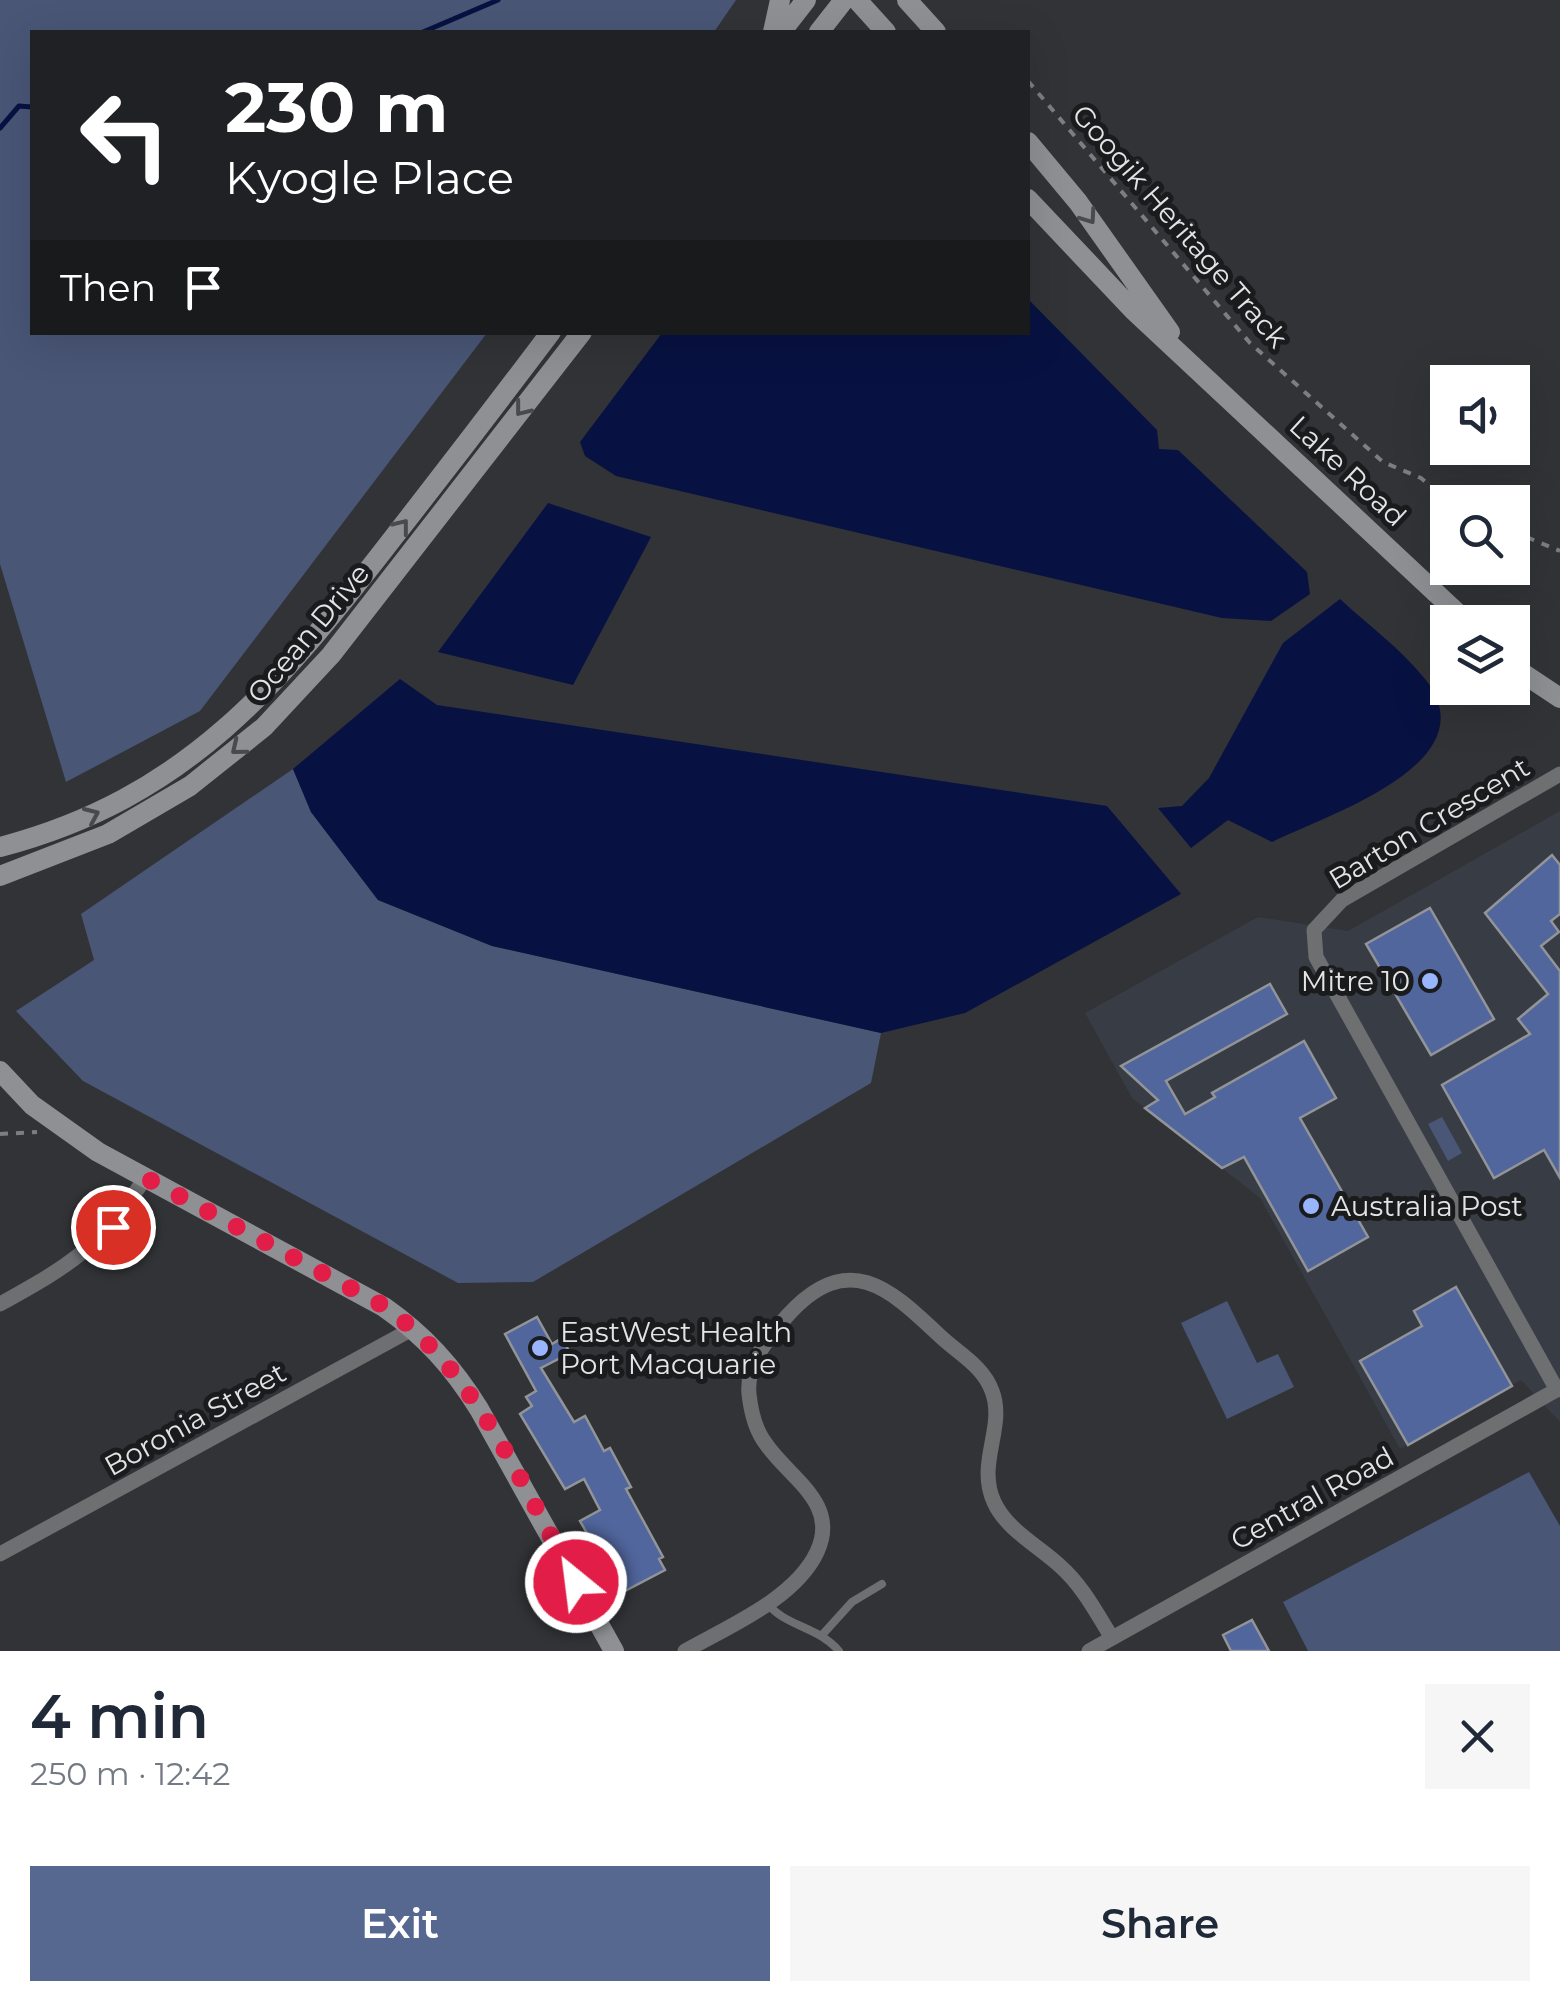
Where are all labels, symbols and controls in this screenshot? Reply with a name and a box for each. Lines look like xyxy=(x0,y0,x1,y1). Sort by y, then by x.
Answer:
text: 230 m xyxy=(225,64,449,150)
icon: left xyxy=(60,70,190,200)
street label: Googik Heritage Track xyxy=(1065,98,1295,355)
text: Kyogle Place xyxy=(225,150,514,205)
one-way arrow xyxy=(1077,206,1095,225)
icon: arrive xyxy=(176,260,231,315)
text: Then xyxy=(60,264,156,311)
map controls xyxy=(1430,365,1530,705)
button: sound xyxy=(1430,365,1530,465)
one-way arrow xyxy=(516,398,534,416)
street label: Lake Road xyxy=(1283,409,1413,533)
button: search xyxy=(1430,485,1530,585)
one-way arrow xyxy=(391,519,408,537)
street label: Ocean Drive xyxy=(240,556,376,710)
button: layers xyxy=(1430,605,1530,705)
one-way arrow xyxy=(231,736,249,754)
street label: Barton Crescent xyxy=(1323,750,1535,896)
one-way arrow xyxy=(82,808,100,828)
place label: Mitre 10 xyxy=(1301,964,1410,998)
marker: Mitre 10 xyxy=(1419,970,1441,992)
pin xyxy=(71,1185,156,1270)
place label: Australia Post xyxy=(1331,1189,1523,1223)
marker: Australia Post xyxy=(1300,1195,1322,1217)
icon: arrive xyxy=(86,1200,141,1255)
place label: EastWest Health Port Macquarie xyxy=(560,1315,792,1381)
marker: EastWest Health Port Macquarie xyxy=(529,1337,551,1359)
street label: Boronia Street xyxy=(98,1355,292,1483)
street label: Central Road xyxy=(1225,1439,1399,1557)
position arrow xyxy=(524,1530,628,1634)
text: 4 min xyxy=(30,1680,209,1753)
button: close xyxy=(1425,1684,1530,1789)
text: 250 m · 12:42 xyxy=(30,1754,230,1793)
button: Exit xyxy=(30,1866,770,1981)
button: Share xyxy=(790,1866,1530,1981)

